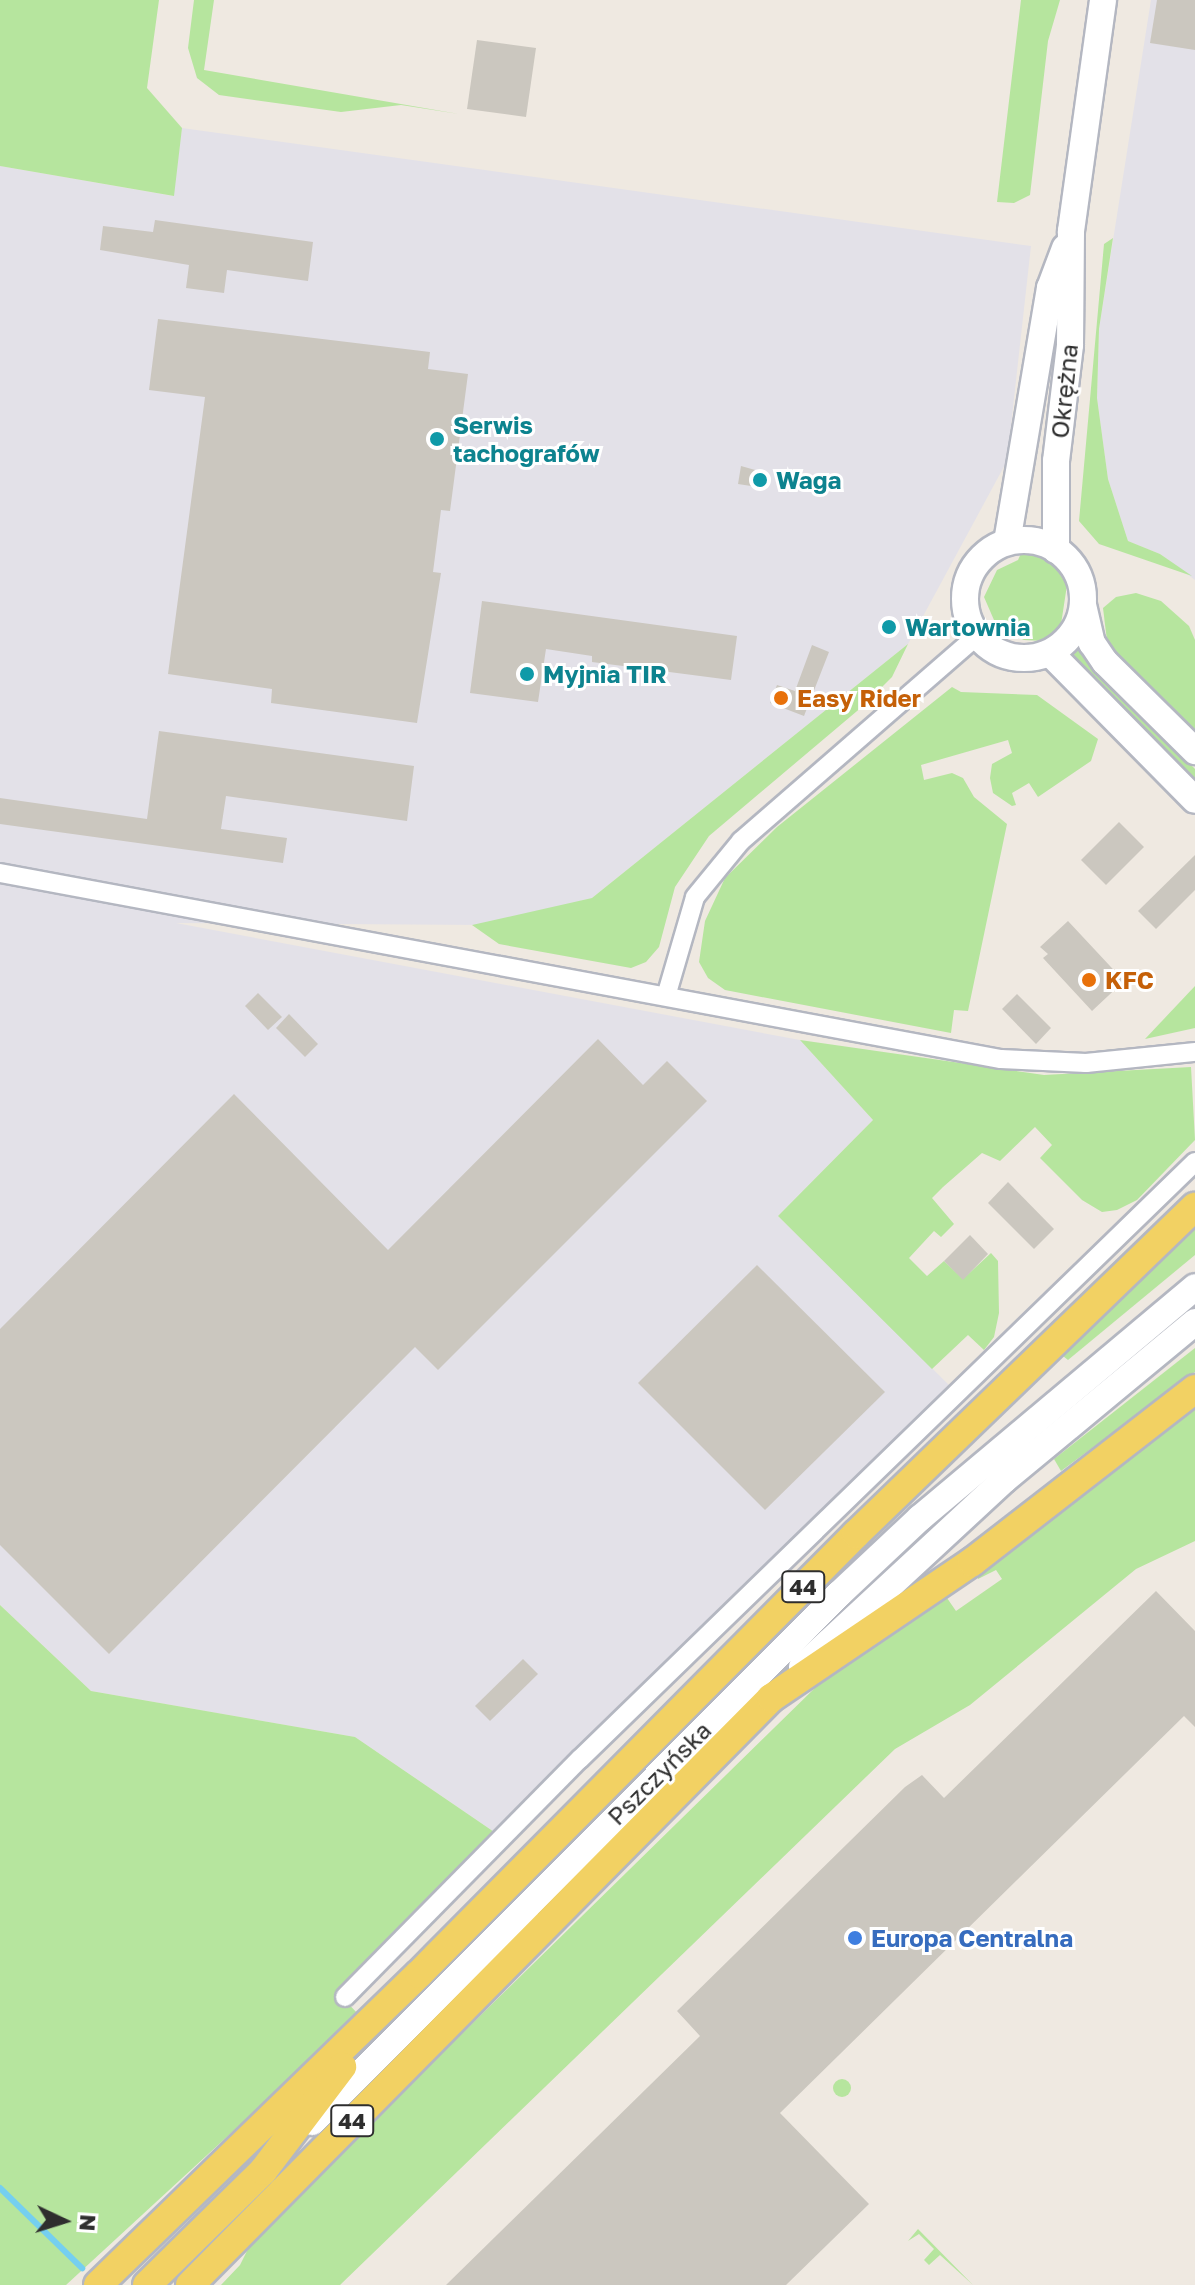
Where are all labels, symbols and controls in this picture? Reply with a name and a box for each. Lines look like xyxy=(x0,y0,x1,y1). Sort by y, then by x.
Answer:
street label: Okrężna xyxy=(1045,342,1083,440)
place label: Serwis tachografów xyxy=(453,411,600,467)
marker: Serwis tachografów xyxy=(428,430,446,448)
place label: Waga xyxy=(776,466,841,494)
marker: Waga xyxy=(751,471,769,489)
place label: Wartownia xyxy=(905,613,1030,641)
marker: Wartownia xyxy=(880,618,898,636)
place label: Myjnia TIR xyxy=(543,660,667,688)
marker: Myjnia TIR xyxy=(518,665,536,683)
place label: Easy Rider xyxy=(797,684,921,712)
marker: Easy Rider xyxy=(772,689,790,707)
place label: KFC xyxy=(1105,966,1154,994)
marker: KFC xyxy=(1080,971,1098,989)
road number: 44 xyxy=(781,1569,825,1605)
street label: Pszczyńska xyxy=(601,1715,717,1831)
place label: Europa Centralna xyxy=(871,1924,1073,1952)
marker: Europa Centralna xyxy=(846,1929,864,1947)
road number: 44 xyxy=(330,2103,374,2139)
north arrow xyxy=(24,2181,104,2261)
text: N xyxy=(74,2213,102,2232)

